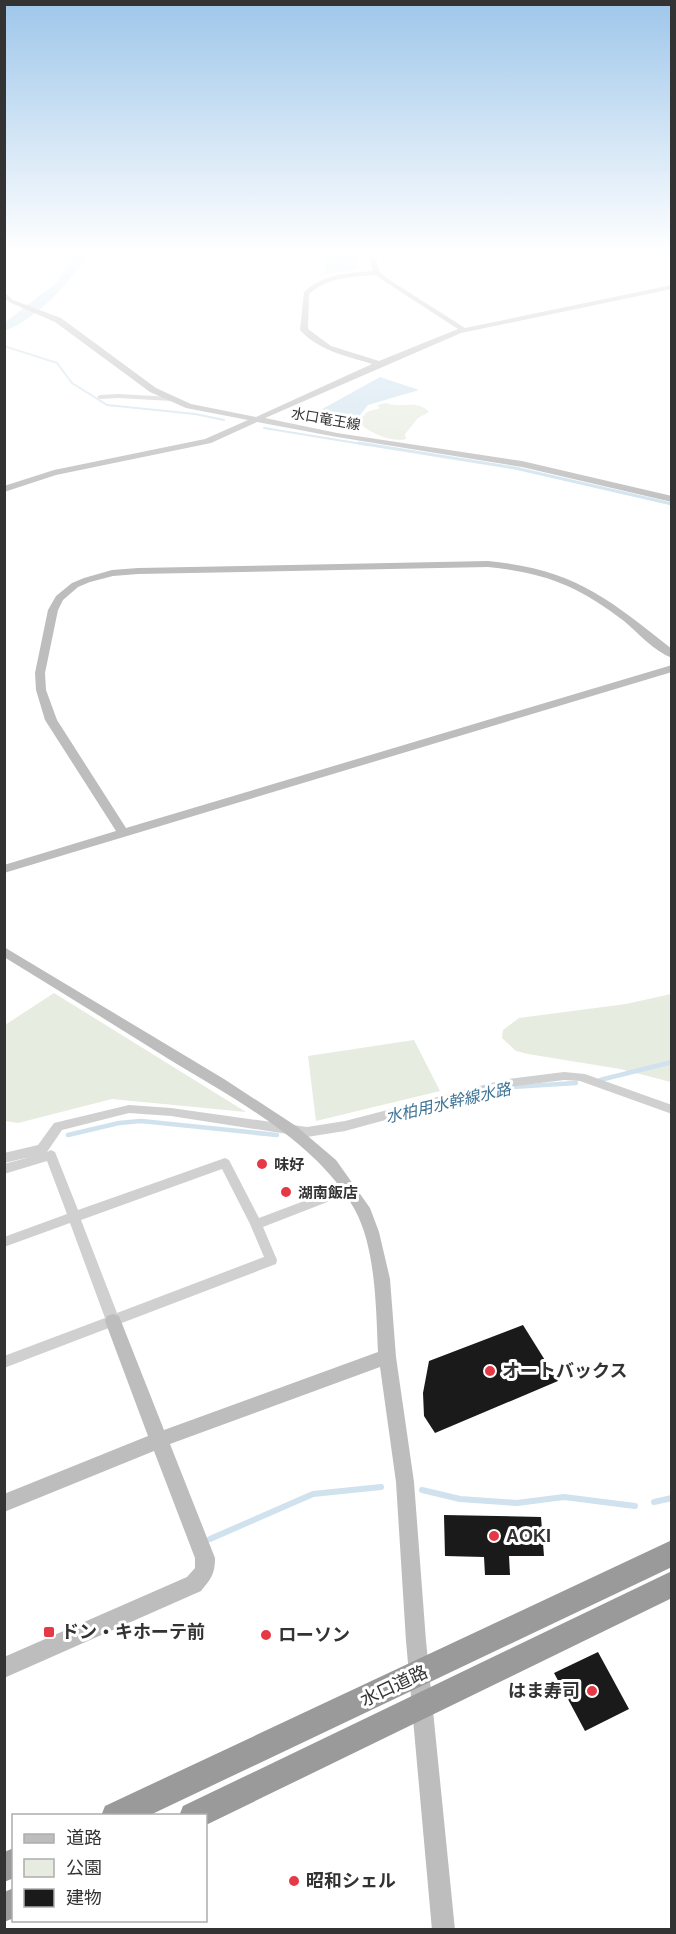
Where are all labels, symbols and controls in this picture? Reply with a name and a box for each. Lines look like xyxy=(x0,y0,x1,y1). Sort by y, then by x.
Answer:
street label: 水口竜王線 xyxy=(290,405,362,433)
water label: 水柏用水幹線水路 xyxy=(384,1080,514,1126)
place label: 味好 xyxy=(274,1156,304,1173)
marker: 味好 xyxy=(255,1157,269,1171)
place label: 湖南飯店 xyxy=(298,1184,358,1201)
marker: 湖南飯店 xyxy=(279,1185,293,1199)
place label: オートバックス xyxy=(502,1361,627,1381)
marker: オートバックス xyxy=(483,1364,497,1378)
place label: AOKI xyxy=(506,1526,551,1546)
marker: AOKI xyxy=(487,1529,501,1543)
place label: ドン・キホーテ前 xyxy=(61,1622,205,1642)
marker: ドン・キホーテ前 xyxy=(42,1625,56,1639)
place label: ローソン xyxy=(278,1625,350,1645)
marker: ローソン xyxy=(259,1628,273,1642)
street label: 水口道路 xyxy=(357,1662,431,1710)
place label: はま寿司 xyxy=(508,1681,580,1701)
marker: はま寿司 xyxy=(585,1684,599,1698)
legend xyxy=(12,1814,207,1922)
text: 道路 xyxy=(66,1828,102,1848)
text: 公園 xyxy=(66,1858,102,1878)
place label: 昭和シェル xyxy=(306,1871,396,1891)
marker: 昭和シェル xyxy=(287,1874,301,1888)
text: 建物 xyxy=(66,1888,102,1908)

